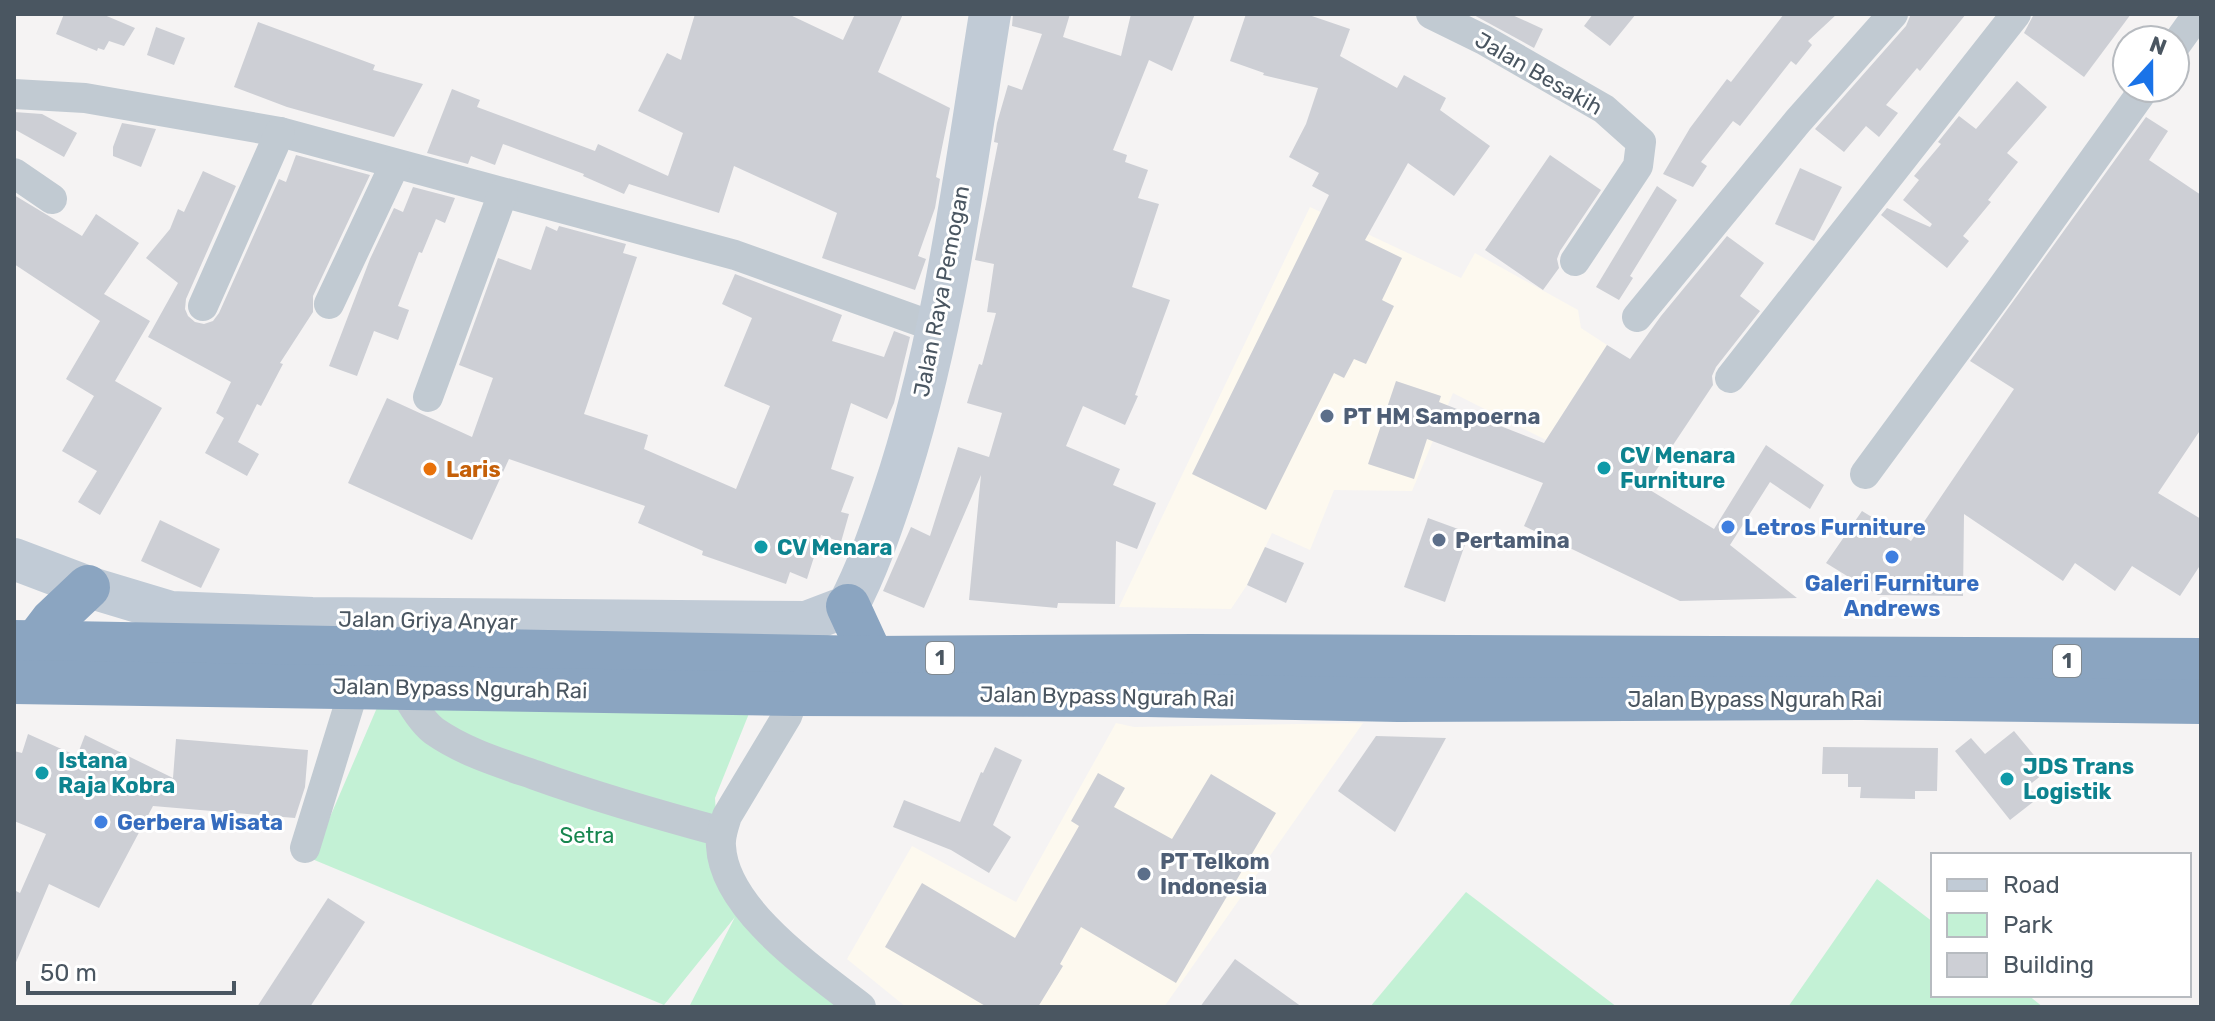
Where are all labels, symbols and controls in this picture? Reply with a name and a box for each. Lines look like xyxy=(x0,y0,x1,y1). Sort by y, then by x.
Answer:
north arrow xyxy=(2111,24,2191,104)
street label: Jalan Besakih xyxy=(1470,26,1607,121)
text: N xyxy=(2146,30,2170,61)
street label: Jalan Raya Pemogan xyxy=(908,183,975,399)
place label: PT HM Sampoerna xyxy=(1343,403,1540,430)
marker: PT HM Sampoerna xyxy=(1318,407,1336,425)
place label: CV Menara Furniture xyxy=(1620,442,1736,494)
place label: Laris xyxy=(446,456,501,483)
marker: CV Menara Furniture xyxy=(1595,459,1613,477)
marker: Laris xyxy=(421,460,439,478)
place label: Letros Furniture xyxy=(1744,514,1926,541)
marker: Letros Furniture xyxy=(1719,518,1737,536)
place label: Pertamina xyxy=(1455,527,1570,554)
marker: Pertamina xyxy=(1430,531,1448,549)
place label: CV Menara xyxy=(777,534,893,561)
marker: CV Menara xyxy=(752,538,770,556)
marker: Galeri Furniture Andrews xyxy=(1883,548,1901,566)
place label: Galeri Furniture Andrews xyxy=(1805,570,1979,622)
street label: Jalan Griya Anyar xyxy=(338,605,519,636)
road number: 1 xyxy=(926,642,954,674)
road number: 1 xyxy=(2053,645,2081,677)
street label: Jalan Bypass Ngurah Rai xyxy=(332,673,588,704)
street label: Jalan Bypass Ngurah Rai xyxy=(979,681,1235,712)
street label: Jalan Bypass Ngurah Rai xyxy=(1628,686,1882,713)
place label: Istana Raja Kobra xyxy=(58,747,175,799)
place label: JDS Trans Logistik xyxy=(2023,753,2134,805)
marker: Istana Raja Kobra xyxy=(33,764,51,782)
marker: JDS Trans Logistik xyxy=(1998,770,2016,788)
place label: Gerbera Wisata xyxy=(117,809,283,836)
marker: Gerbera Wisata xyxy=(92,813,110,831)
park label: Setra xyxy=(560,822,614,849)
place label: PT Telkom Indonesia xyxy=(1160,848,1270,900)
legend xyxy=(1931,853,2191,997)
marker: PT Telkom Indonesia xyxy=(1135,865,1153,883)
text: Road xyxy=(2003,871,2060,899)
text: Park xyxy=(2003,911,2054,939)
scale bar xyxy=(28,945,234,995)
text: Building xyxy=(2003,951,2094,979)
text: 50 m xyxy=(40,959,97,987)

